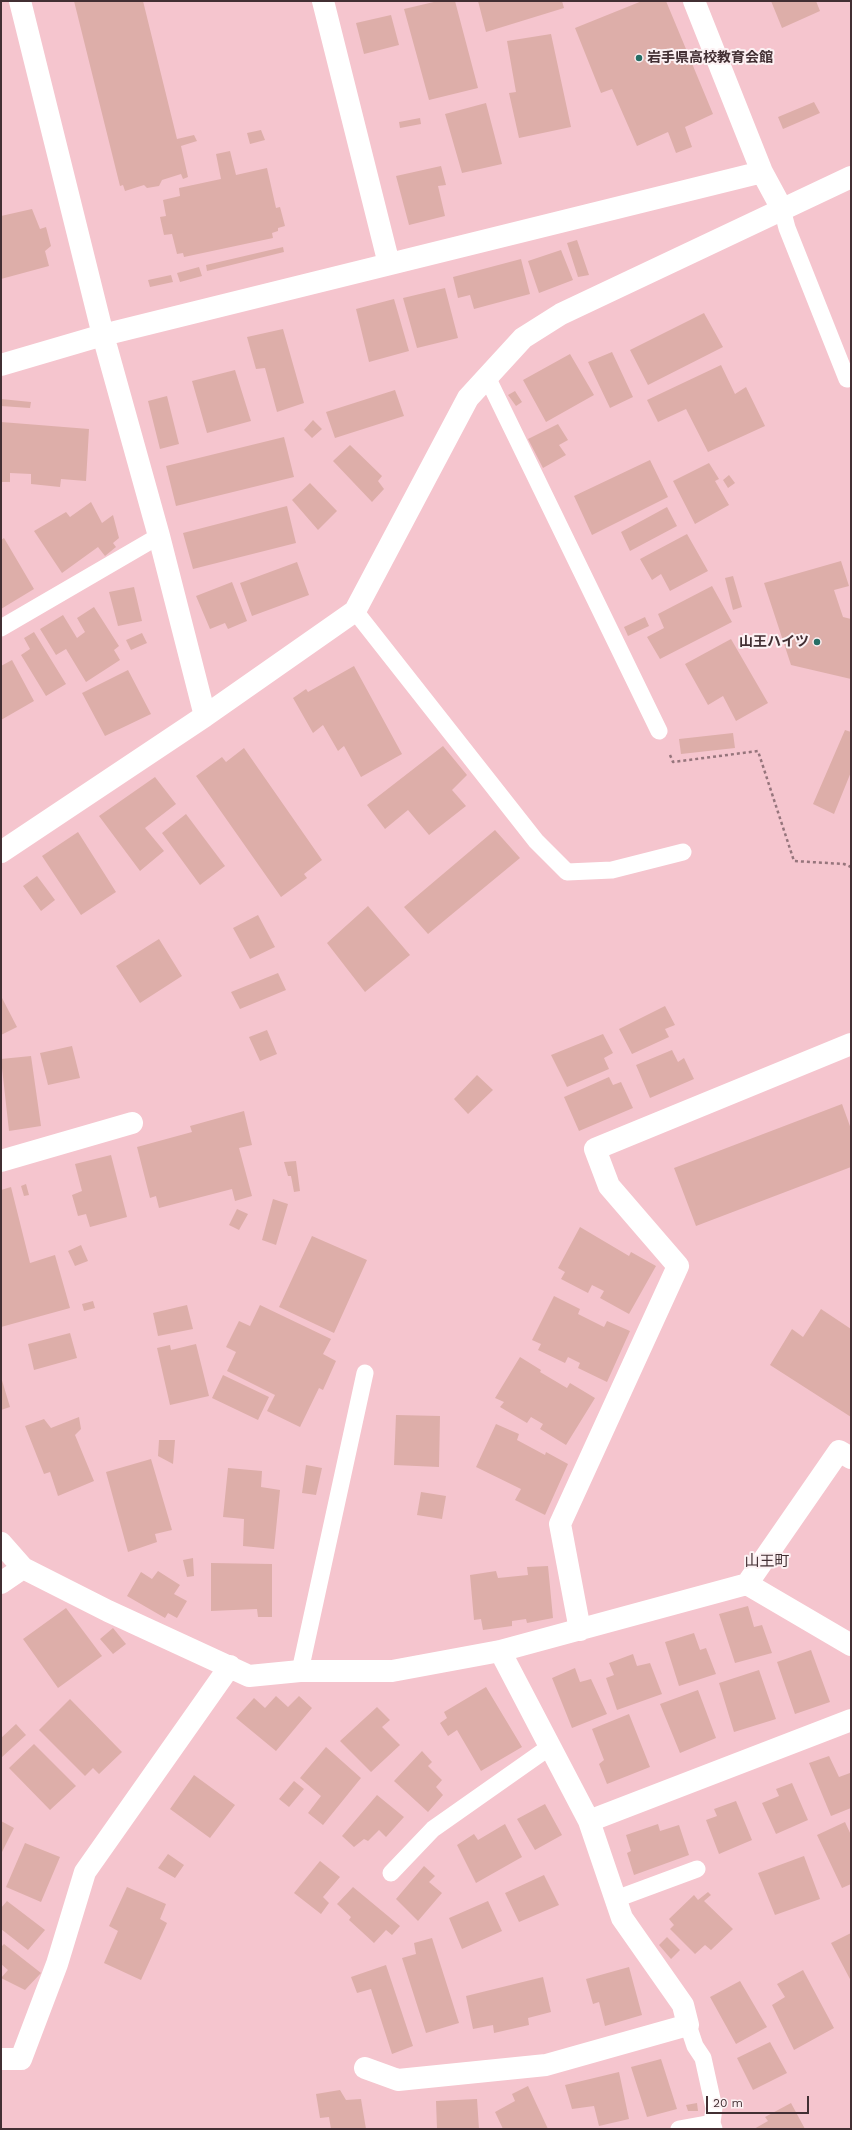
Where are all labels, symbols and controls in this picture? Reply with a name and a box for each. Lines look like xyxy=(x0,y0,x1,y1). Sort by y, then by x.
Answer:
place label: 岩手県高校教育会館 xyxy=(647,50,773,66)
marker: 岩手県高校教育会館 xyxy=(634,53,644,63)
place label: 山王ハイツ xyxy=(739,634,809,650)
marker: 山王ハイツ xyxy=(812,637,822,647)
district label: 山王町 xyxy=(745,1553,789,1571)
scale bar xyxy=(708,2088,811,2114)
text: 20 m xyxy=(713,2096,743,2110)

